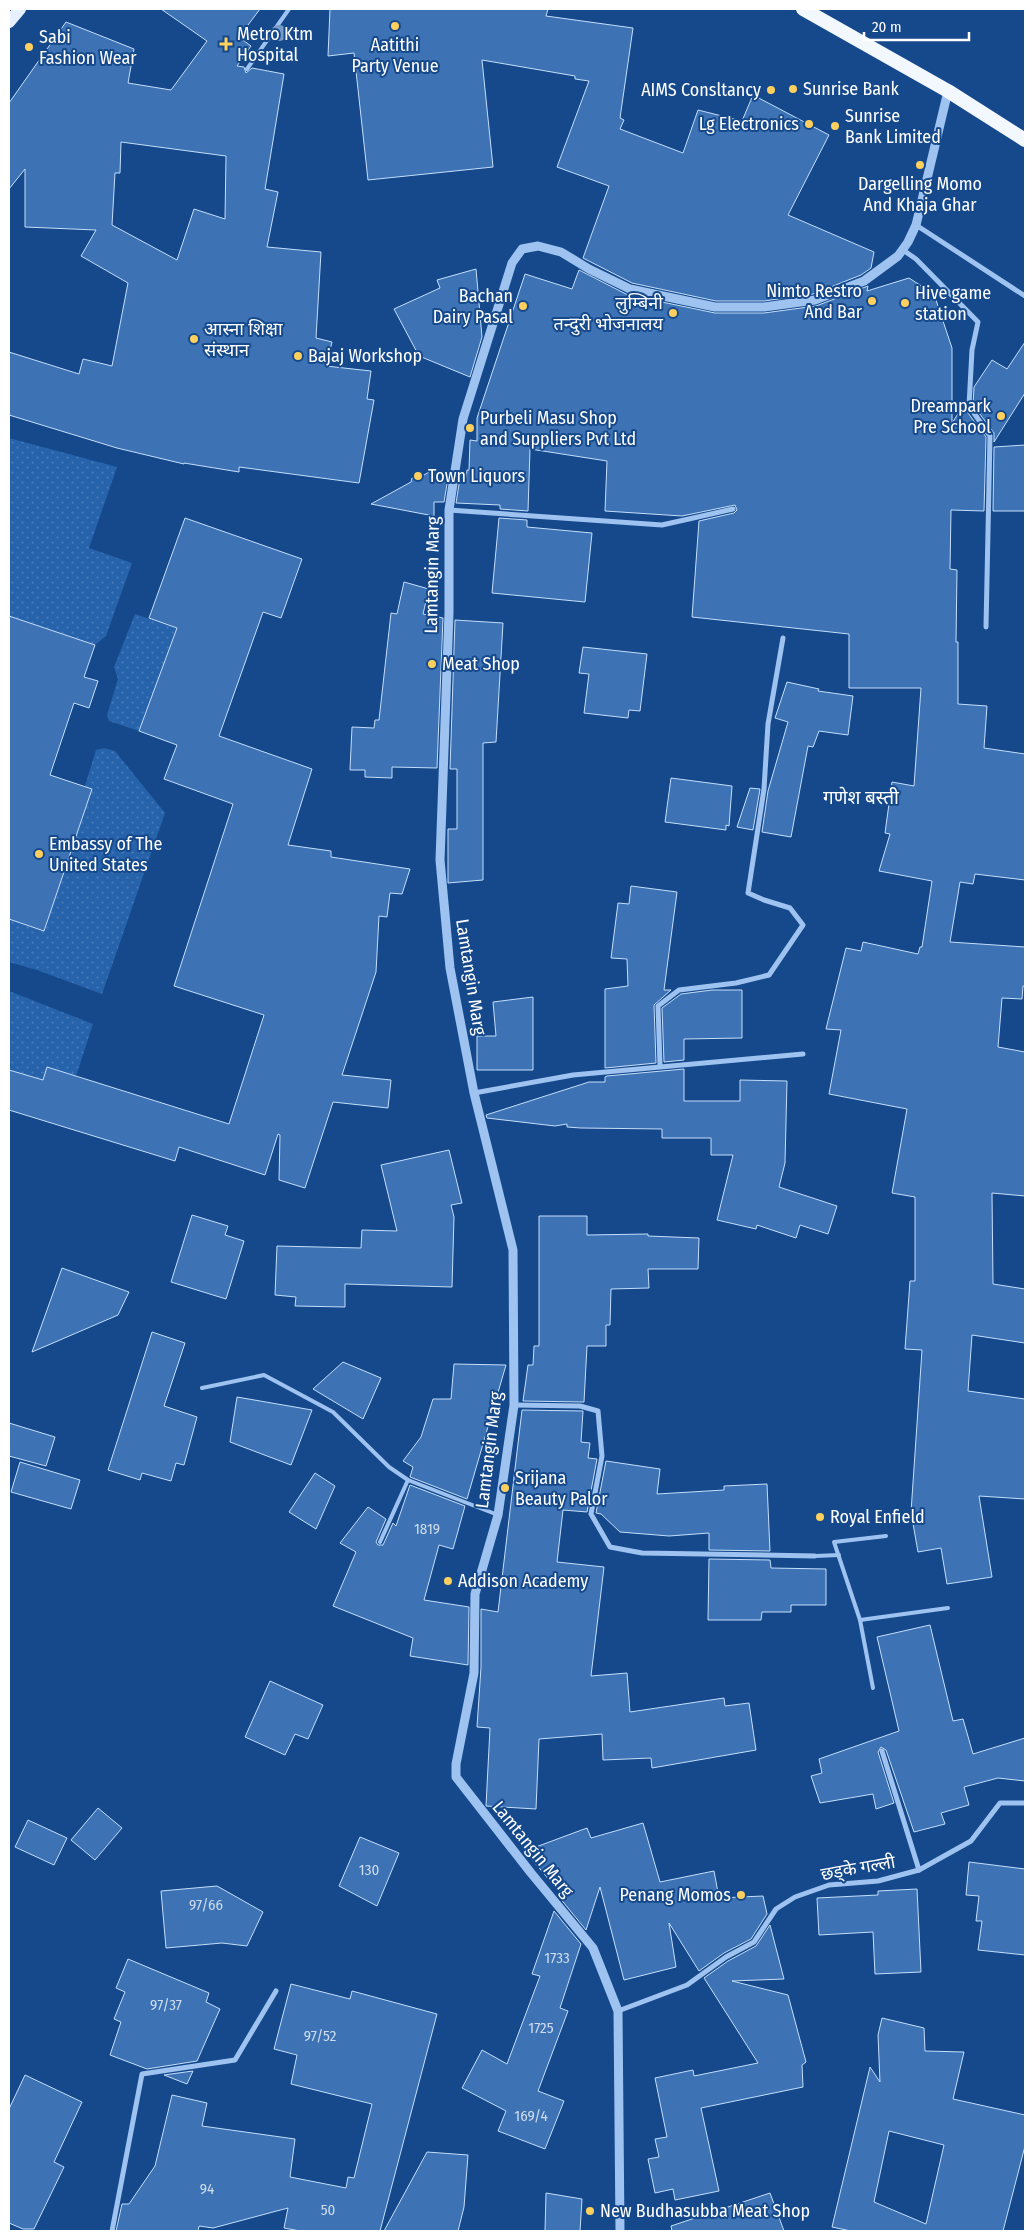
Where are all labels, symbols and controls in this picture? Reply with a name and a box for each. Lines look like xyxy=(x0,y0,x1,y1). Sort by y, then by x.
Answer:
scale bar xyxy=(864,10,969,42)
text: 20 m xyxy=(872,18,902,36)
marker: Aatithi Party Venue xyxy=(389,20,401,32)
place label: Metro Ktm Hospital xyxy=(237,23,313,66)
place label: Sabi Fashion Wear xyxy=(39,26,137,69)
place label: Aatithi Party Venue xyxy=(351,34,439,77)
marker: Metro Ktm Hospital xyxy=(219,37,233,51)
marker: Sabi Fashion Wear xyxy=(23,41,35,53)
place label: Sunrise Bank xyxy=(803,78,900,100)
place label: AIMS Consltancy xyxy=(641,79,761,101)
marker: Sunrise Bank xyxy=(787,83,799,95)
marker: AIMS Consltancy xyxy=(765,84,777,96)
place label: Sunrise Bank Limited xyxy=(845,105,941,148)
place label: Lg Electronics xyxy=(699,113,799,135)
marker: Lg Electronics xyxy=(803,118,815,130)
marker: Sunrise Bank Limited xyxy=(829,120,841,132)
marker: Dargelling Momo And Khaja Ghar xyxy=(914,159,926,171)
place label: Dargelling Momo And Khaja Ghar xyxy=(858,173,982,216)
place label: Nimto Restro And Bar xyxy=(766,280,863,323)
place label: Hive game station xyxy=(915,282,991,325)
place label: Bachan Dairy Pasal xyxy=(433,285,513,328)
place label: लुम्बिनी तन्दुरी भोजनालय xyxy=(553,292,664,336)
marker: Nimto Restro And Bar xyxy=(866,295,878,307)
marker: Hive game station xyxy=(899,297,911,309)
marker: Bachan Dairy Pasal xyxy=(517,300,529,312)
marker: लुम्बिनी तन्दुरी भोजनालय xyxy=(667,307,679,319)
place label: आस्ना शिक्षा संस्थान xyxy=(204,318,283,361)
marker: आस्ना शिक्षा संस्थान xyxy=(188,333,200,345)
place label: Bajaj Workshop xyxy=(308,345,422,367)
marker: Bajaj Workshop xyxy=(292,350,304,362)
place label: Dreampark Pre School xyxy=(910,395,992,438)
place label: Purbeli Masu Shop and Suppliers Pvt Ltd xyxy=(480,407,636,450)
marker: Dreampark Pre School xyxy=(995,410,1007,422)
marker: Purbeli Masu Shop and Suppliers Pvt Ltd xyxy=(464,422,476,434)
place label: Town Liquors xyxy=(428,465,525,487)
marker: Town Liquors xyxy=(412,470,424,482)
street label: Lamtangin Marg xyxy=(420,516,444,634)
place label: Meat Shop xyxy=(442,653,520,675)
marker: Meat Shop xyxy=(426,658,438,670)
district label: गणेश बस्ती xyxy=(823,786,900,809)
place label: Embassy of The United States xyxy=(49,833,162,876)
marker: Embassy of The United States xyxy=(33,848,45,860)
street label: Lamtangin Marg xyxy=(451,917,491,1037)
street label: Lamtangin Marg xyxy=(471,1390,507,1510)
place label: Srijana Beauty Palor xyxy=(515,1467,608,1510)
marker: Srijana Beauty Palor xyxy=(499,1482,511,1494)
place label: Royal Enfield xyxy=(830,1506,925,1528)
marker: Royal Enfield xyxy=(814,1511,826,1523)
house number: 1819 xyxy=(414,1520,440,1538)
place label: Addison Academy xyxy=(458,1570,588,1592)
marker: Addison Academy xyxy=(442,1575,454,1587)
street label: Lamtangin Marg xyxy=(488,1796,579,1902)
street label: छड्के गल्ली xyxy=(819,1851,897,1886)
house number: 130 xyxy=(359,1861,379,1879)
place label: Penang Momos xyxy=(619,1884,731,1906)
marker: Penang Momos xyxy=(735,1889,747,1901)
house number: 97/66 xyxy=(189,1896,223,1914)
house number: 1733 xyxy=(544,1949,570,1967)
house number: 97/37 xyxy=(150,1996,182,2014)
house number: 1725 xyxy=(528,2019,554,2037)
house number: 97/52 xyxy=(304,2027,337,2045)
house number: 169/4 xyxy=(514,2107,548,2125)
house number: 94 xyxy=(200,2180,214,2198)
place label: New Budhasubba Meat Shop xyxy=(600,2200,810,2222)
house number: 50 xyxy=(321,2201,335,2219)
marker: New Budhasubba Meat Shop xyxy=(584,2205,596,2217)

